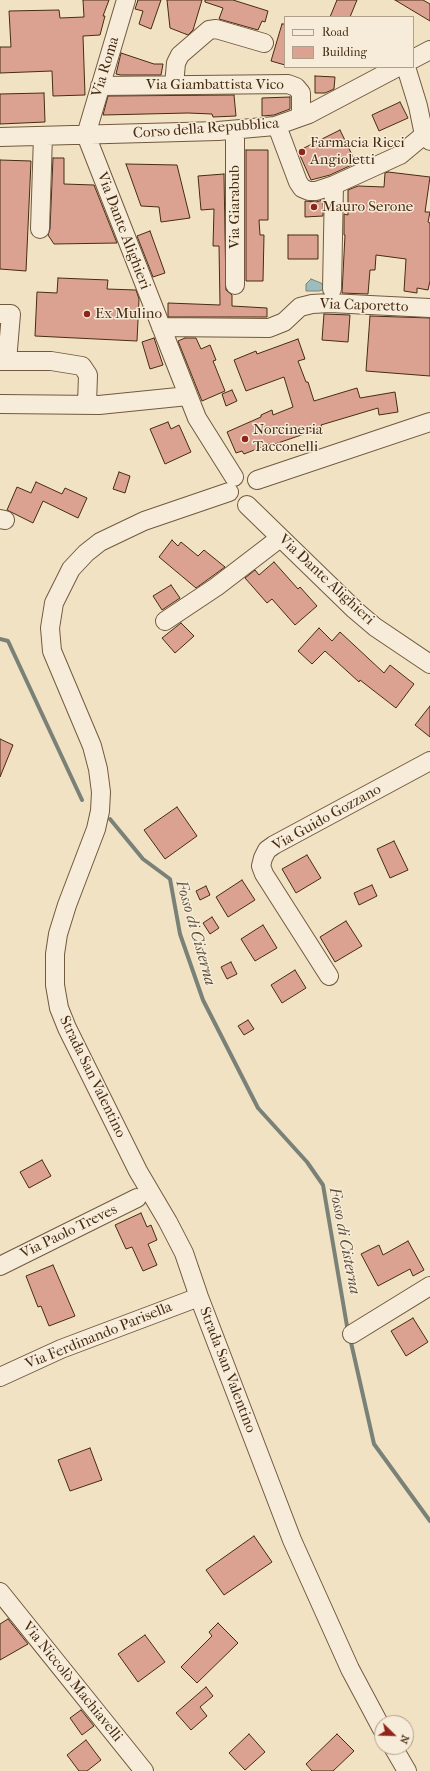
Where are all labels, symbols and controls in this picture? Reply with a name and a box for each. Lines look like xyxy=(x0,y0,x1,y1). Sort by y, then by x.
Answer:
legend xyxy=(284,16,414,68)
text: Road xyxy=(322,25,349,39)
street label: Via Roma xyxy=(88,35,124,99)
text: Building xyxy=(322,45,367,59)
street label: Via Giambattista Vico xyxy=(146,76,284,94)
street label: Corso della Repubblica xyxy=(132,115,280,143)
place label: Farmacia Ricci Angioletti xyxy=(310,134,405,169)
marker: Farmacia Ricci Angioletti xyxy=(297,147,307,157)
street label: Via Giarabub xyxy=(226,165,244,249)
street label: Via Dante Alighieri xyxy=(92,170,154,292)
place label: Mauro Serone xyxy=(322,198,413,216)
marker: Mauro Serone xyxy=(309,202,319,212)
street label: Via Caporetto xyxy=(319,295,409,317)
place label: Ex Mulino xyxy=(95,305,162,323)
marker: Ex Mulino xyxy=(82,309,92,319)
place label: Norcineria Tacconelli xyxy=(253,421,323,456)
marker: Norcineria Tacconelli xyxy=(240,434,250,444)
street label: Via Dante Alighieri xyxy=(274,531,378,629)
street label: Via Guido Gozzano xyxy=(270,781,384,855)
water label: Fosso di Cisterna xyxy=(171,878,219,988)
street label: Strada San Valentino xyxy=(55,1013,129,1141)
water label: Fosso di Cisterna xyxy=(324,1186,364,1296)
street label: Via Paolo Treves xyxy=(18,1201,120,1263)
street label: Via Ferdinando Parisella xyxy=(23,1298,175,1374)
street label: Strada San Valentino xyxy=(195,1305,259,1435)
street label: Via Niccolò Machiavelli xyxy=(18,1618,126,1746)
north arrow xyxy=(374,1715,414,1755)
text: N xyxy=(397,1733,412,1746)

